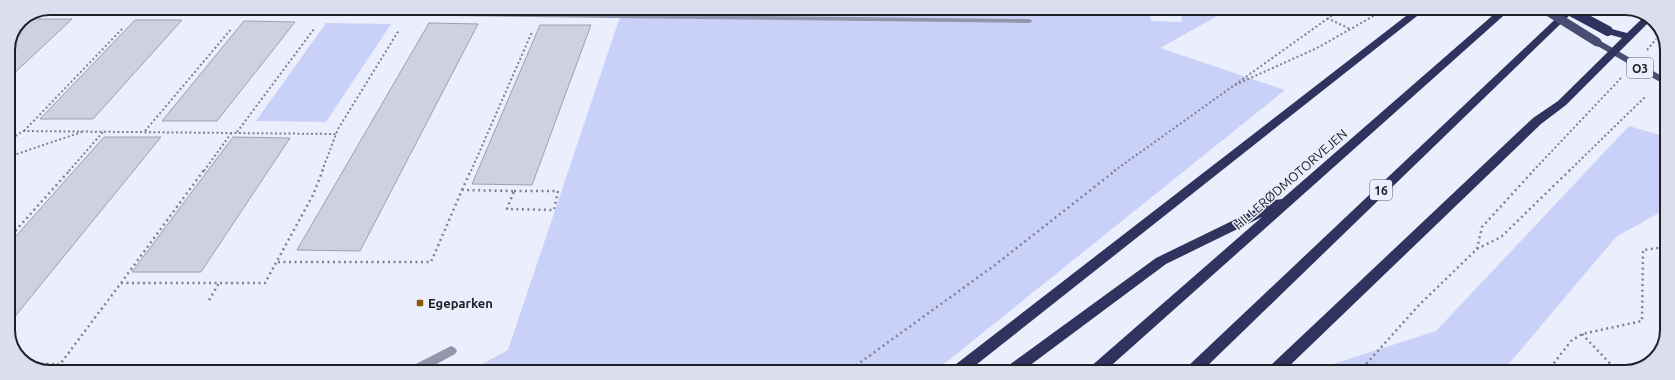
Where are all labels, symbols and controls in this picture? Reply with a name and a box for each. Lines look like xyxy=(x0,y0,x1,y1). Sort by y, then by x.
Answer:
road number: O3 xyxy=(1627,58,1653,78)
street label: HILLERØDMOTORVEJEN xyxy=(1231,126,1349,232)
road number: 16 xyxy=(1370,180,1392,200)
place label: Egeparken xyxy=(428,296,493,310)
marker: Egeparken xyxy=(415,298,425,308)

